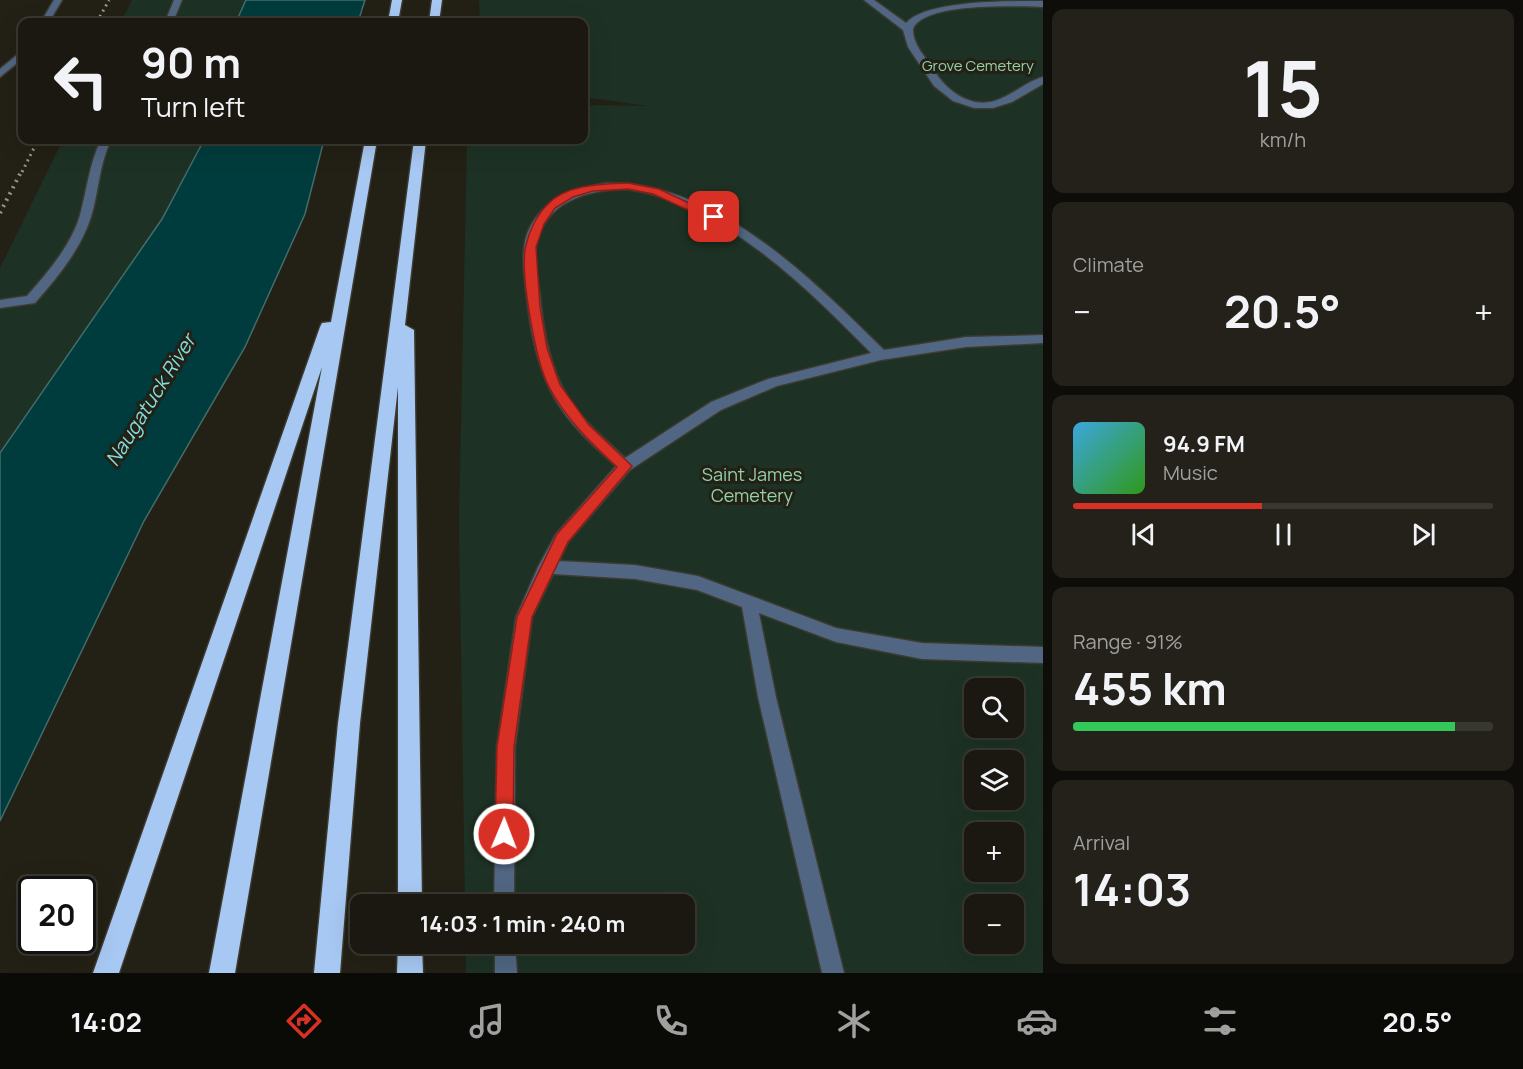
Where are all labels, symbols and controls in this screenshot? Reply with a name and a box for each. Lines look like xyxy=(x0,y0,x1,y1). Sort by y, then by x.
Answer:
text: 90 m xyxy=(141,33,241,91)
text: 15 xyxy=(1243,34,1323,140)
icon: left xyxy=(42,42,120,120)
park label: Grove Cemetery xyxy=(922,55,1034,76)
text: Turn left xyxy=(141,88,245,125)
text: km/h xyxy=(1260,126,1306,153)
pin xyxy=(688,191,739,242)
icon: arrive xyxy=(697,200,730,233)
text: Climate xyxy=(1073,251,1144,278)
text: 20.5° xyxy=(1224,280,1341,342)
text: − xyxy=(1073,289,1091,334)
text: + xyxy=(1474,289,1493,334)
water label: Naugatuck River xyxy=(99,327,203,471)
text: 94.9 FM xyxy=(1163,429,1245,459)
text: Music xyxy=(1163,459,1218,486)
park label: Saint James Cemetery xyxy=(702,462,802,507)
icon: previous xyxy=(1127,518,1160,551)
icon: pause xyxy=(1267,518,1300,551)
icon: next xyxy=(1407,518,1440,551)
text: Range · 91% xyxy=(1073,628,1183,655)
text: 455 km xyxy=(1073,657,1227,719)
map controls xyxy=(964,678,1024,954)
button: search xyxy=(964,678,1024,738)
button: layers xyxy=(964,750,1024,810)
position arrow xyxy=(472,802,536,866)
button: + xyxy=(964,822,1024,882)
text: Arrival xyxy=(1073,829,1130,856)
text: 14:03 xyxy=(1073,858,1191,920)
speed limit sign: 20 xyxy=(18,876,96,954)
button: − xyxy=(964,894,1024,954)
text: 14:03 · 1 min · 240 m xyxy=(420,909,625,939)
icon: directions xyxy=(283,1000,325,1042)
icon: music xyxy=(466,1000,508,1042)
icon: phone xyxy=(650,1000,692,1042)
icon: climate xyxy=(833,1000,875,1042)
icon: car xyxy=(1016,1000,1058,1042)
icon: filters xyxy=(1199,1000,1241,1042)
text: 14:02 xyxy=(71,1003,142,1040)
text: 20.5° xyxy=(1382,1003,1452,1040)

